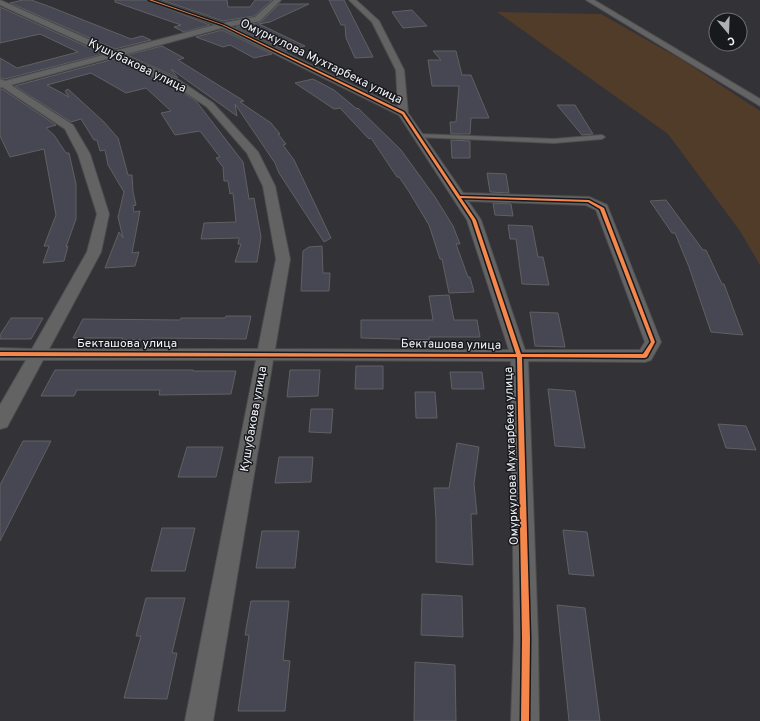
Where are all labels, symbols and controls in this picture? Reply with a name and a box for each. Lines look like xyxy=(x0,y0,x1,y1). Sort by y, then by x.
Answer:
north arrow xyxy=(708,12,748,52)
street label: Омуркулова Мухтарбека улица xyxy=(237,16,405,108)
text: С xyxy=(725,33,737,48)
street label: Кушубакова улица xyxy=(85,35,189,97)
street label: Бекташова улица xyxy=(77,336,177,352)
street label: Бекташова улица xyxy=(401,336,501,354)
street label: Кушубакова улица xyxy=(237,365,271,473)
street label: Омуркулова Мухтарбека улица xyxy=(501,367,523,545)

